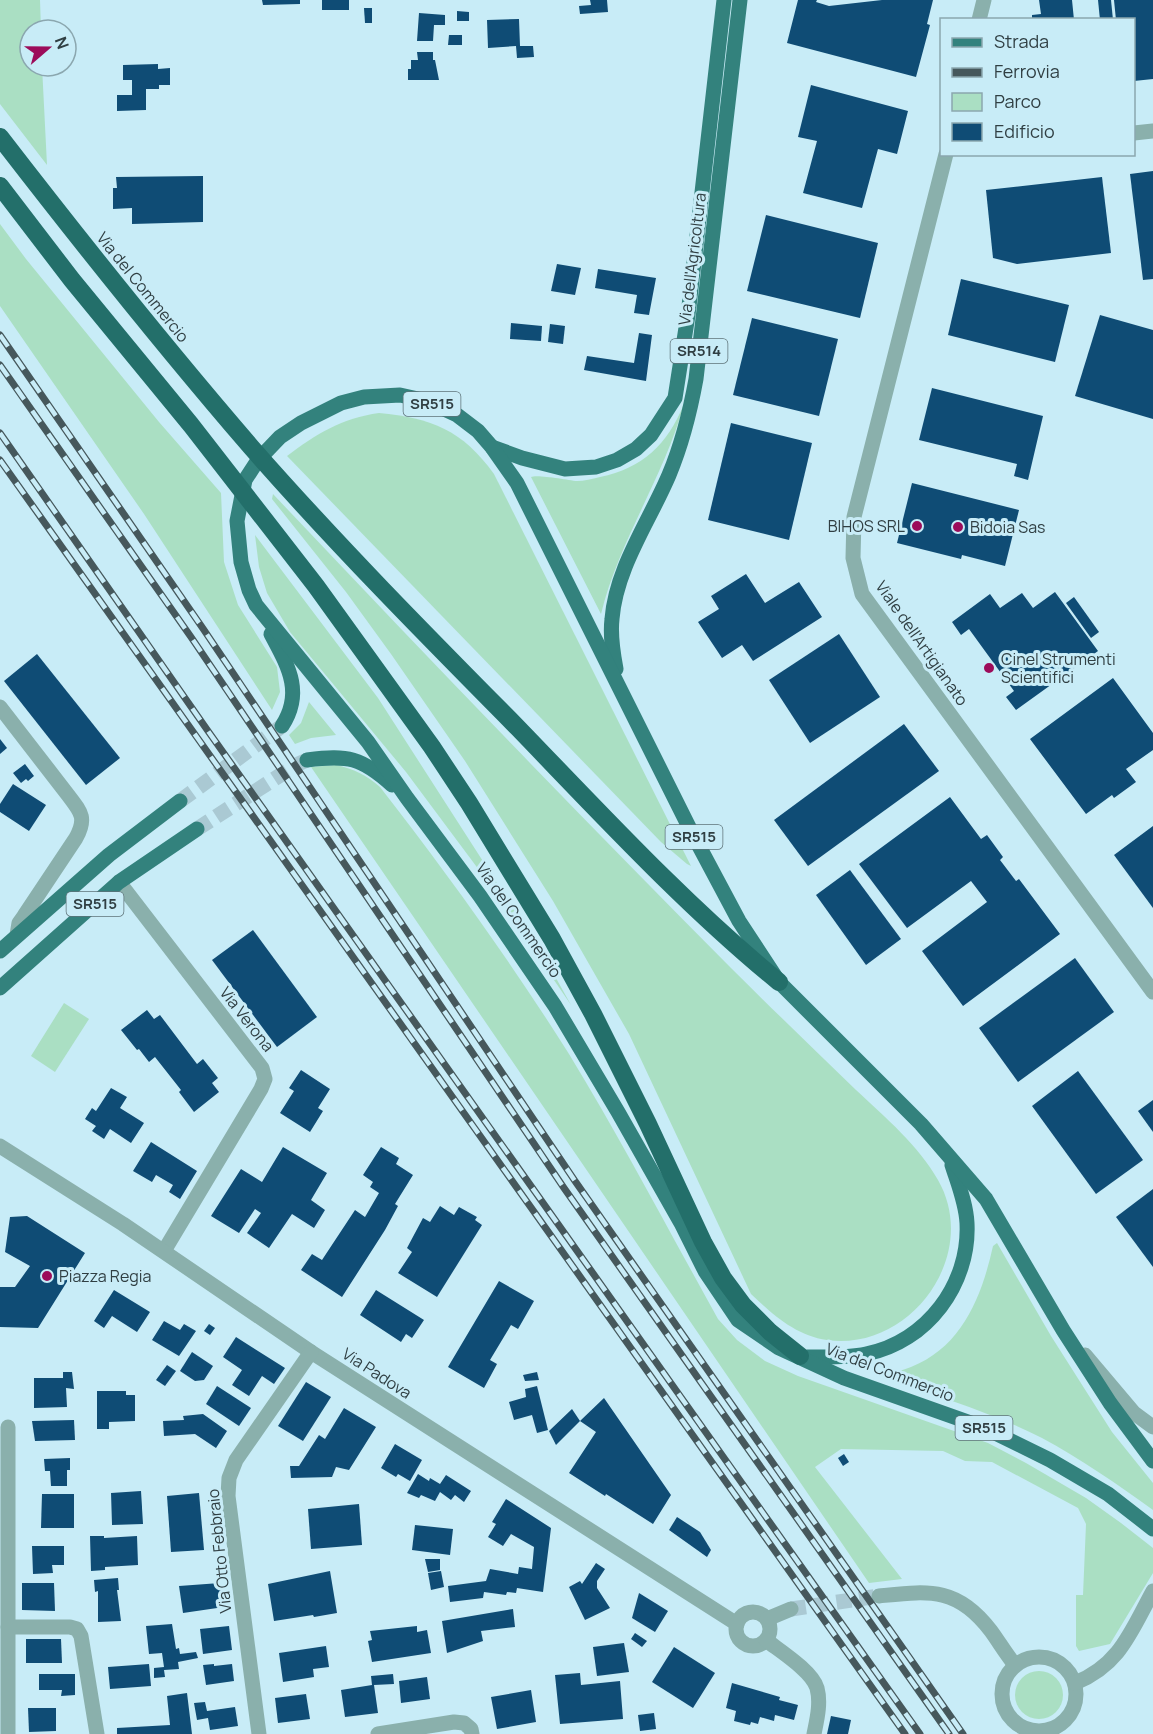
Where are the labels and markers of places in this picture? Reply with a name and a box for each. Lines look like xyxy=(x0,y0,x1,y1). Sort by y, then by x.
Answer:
place label: BIHOS SRL xyxy=(828,515,905,537)
place label: Bidoia Sas xyxy=(970,516,1045,538)
marker: BIHOS SRL xyxy=(910,519,924,533)
marker: Bidoia Sas xyxy=(951,520,965,534)
place label: Cinel Strumenti Scientifici xyxy=(1001,648,1116,688)
marker: Cinel Strumenti Scientifici xyxy=(982,661,996,675)
place label: Piazza Regia xyxy=(59,1265,151,1287)
marker: Piazza Regia xyxy=(40,1269,54,1283)

